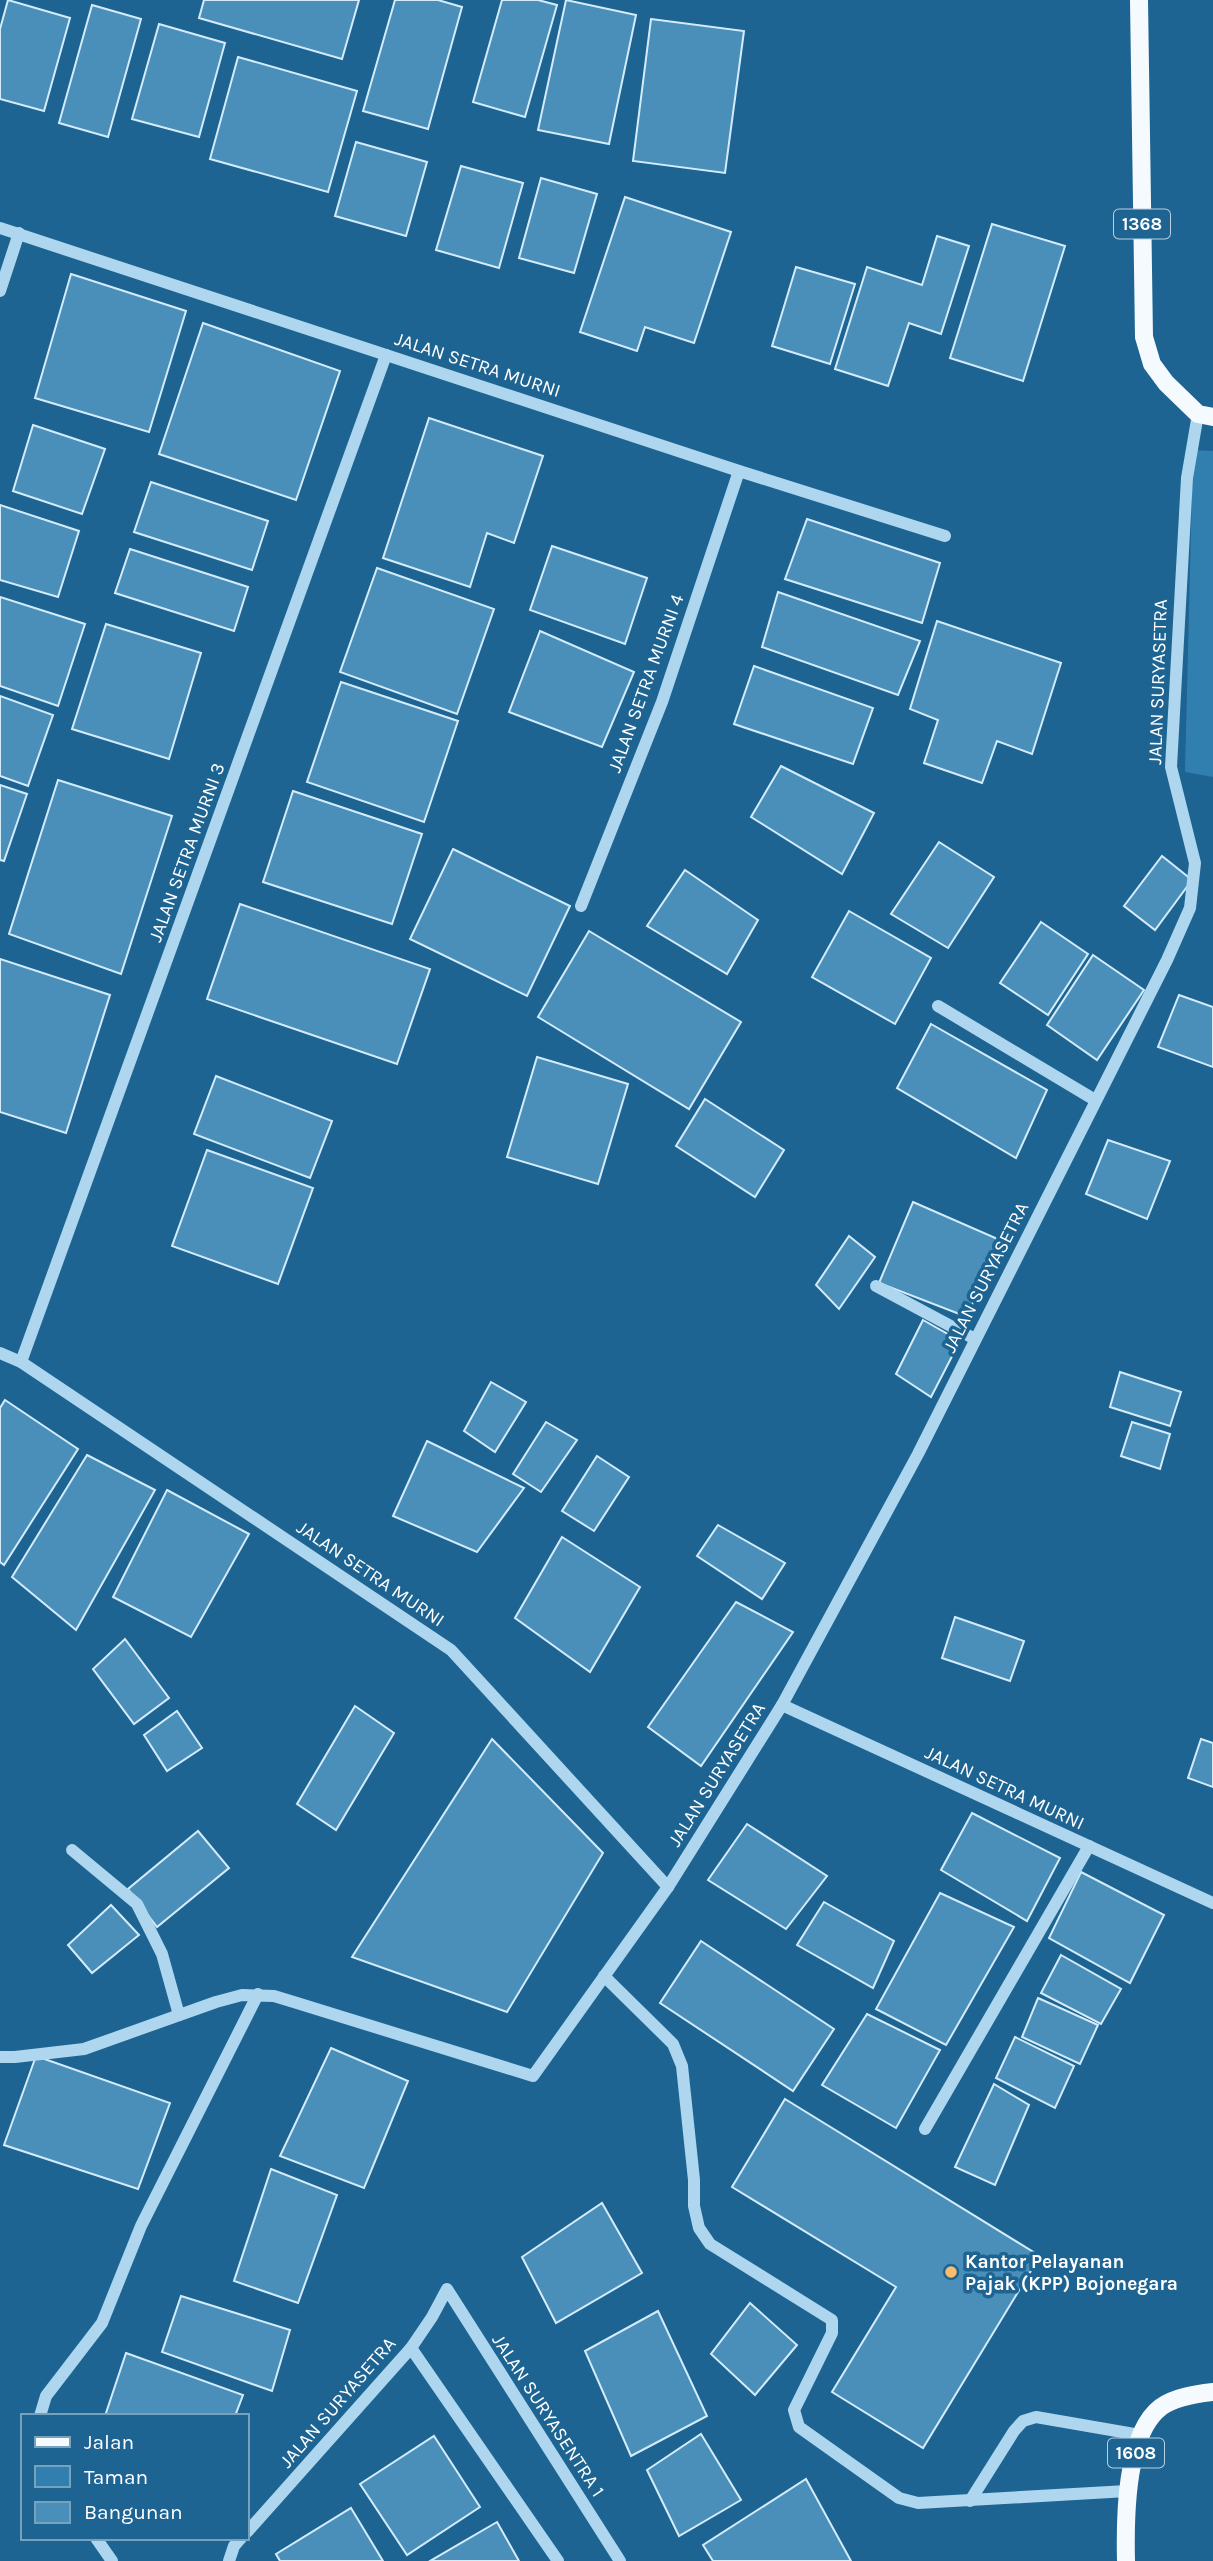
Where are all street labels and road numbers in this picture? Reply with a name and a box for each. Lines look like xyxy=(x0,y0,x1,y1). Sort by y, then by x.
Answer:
road number: 1368 xyxy=(1114,210,1170,238)
street label: JALAN SETRA MURNI xyxy=(392,328,563,402)
street label: JALAN SETRA MURNI 4 xyxy=(603,591,689,776)
street label: JALAN SURYASETRA xyxy=(1144,599,1172,765)
street label: JALAN SETRA MURNI 3 xyxy=(144,760,230,945)
street label: JALAN SURYASETRA xyxy=(938,1199,1033,1356)
street label: JALAN SETRA MURNI xyxy=(293,1516,448,1631)
street label: JALAN SURYASETRA xyxy=(664,1698,770,1851)
street label: JALAN SETRA MURNI xyxy=(921,1741,1088,1834)
street label: JALAN SURYASENTRA 1 xyxy=(487,2330,609,2501)
street label: JALAN SURYASETRA xyxy=(275,2333,400,2472)
road number: 1608 xyxy=(1108,2438,1164,2468)

